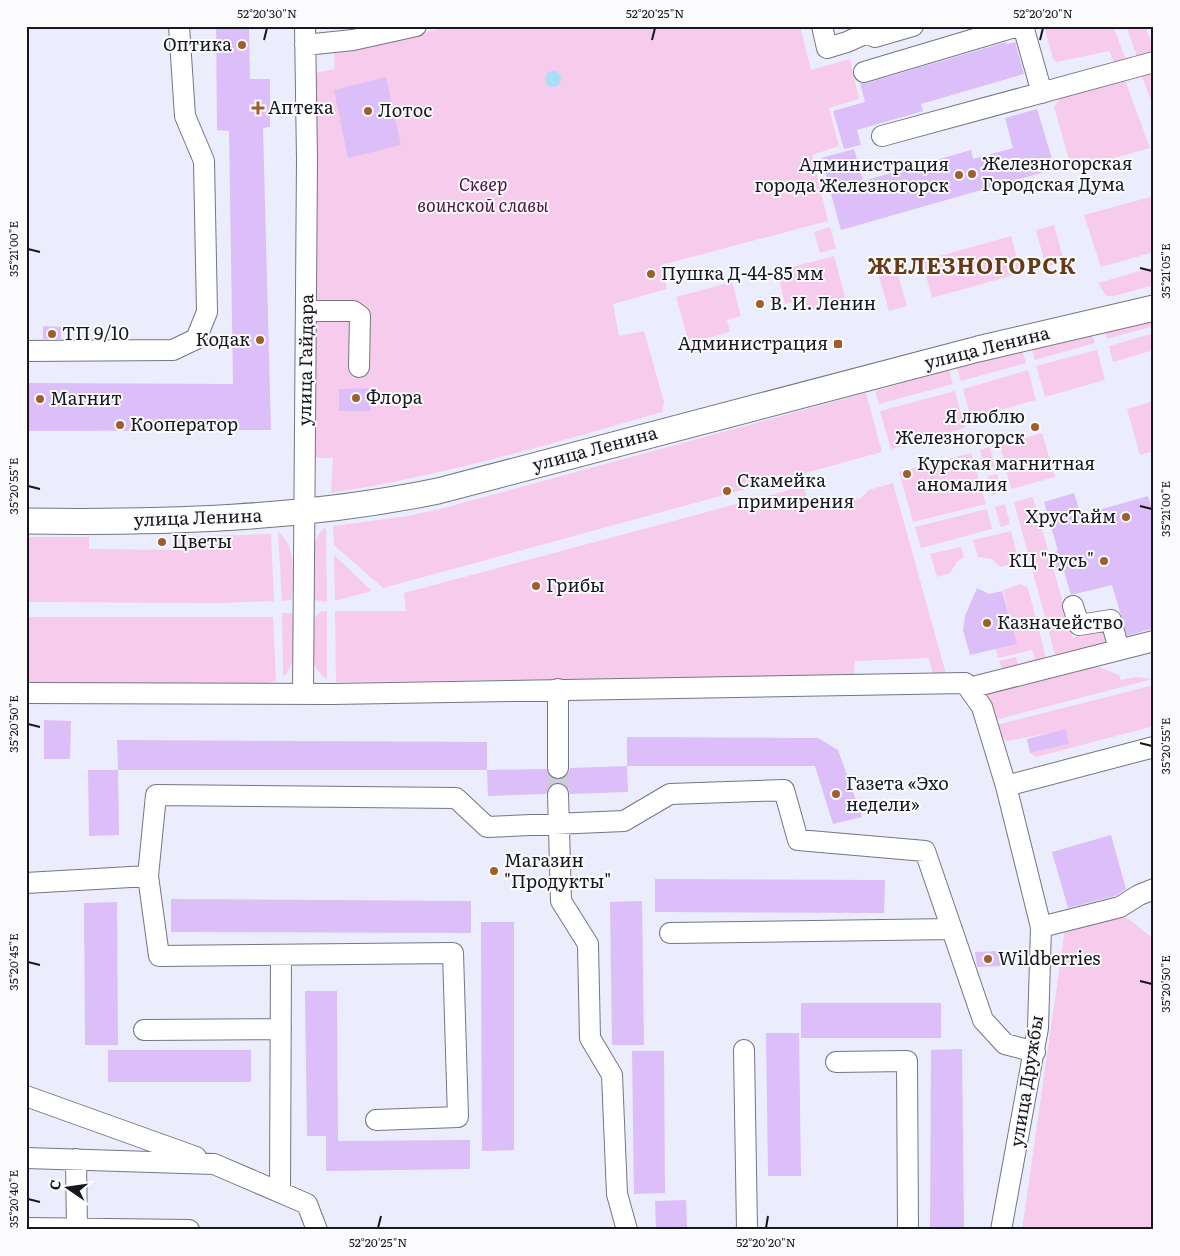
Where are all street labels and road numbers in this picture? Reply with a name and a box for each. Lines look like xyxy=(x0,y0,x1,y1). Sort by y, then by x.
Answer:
street label: улица Гайдара xyxy=(290,294,319,426)
street label: улица Ленина xyxy=(921,318,1052,375)
street label: улица Ленина xyxy=(529,418,660,477)
street label: улица Ленина xyxy=(133,501,263,532)
street label: улица Дружбы xyxy=(1002,1013,1049,1149)

